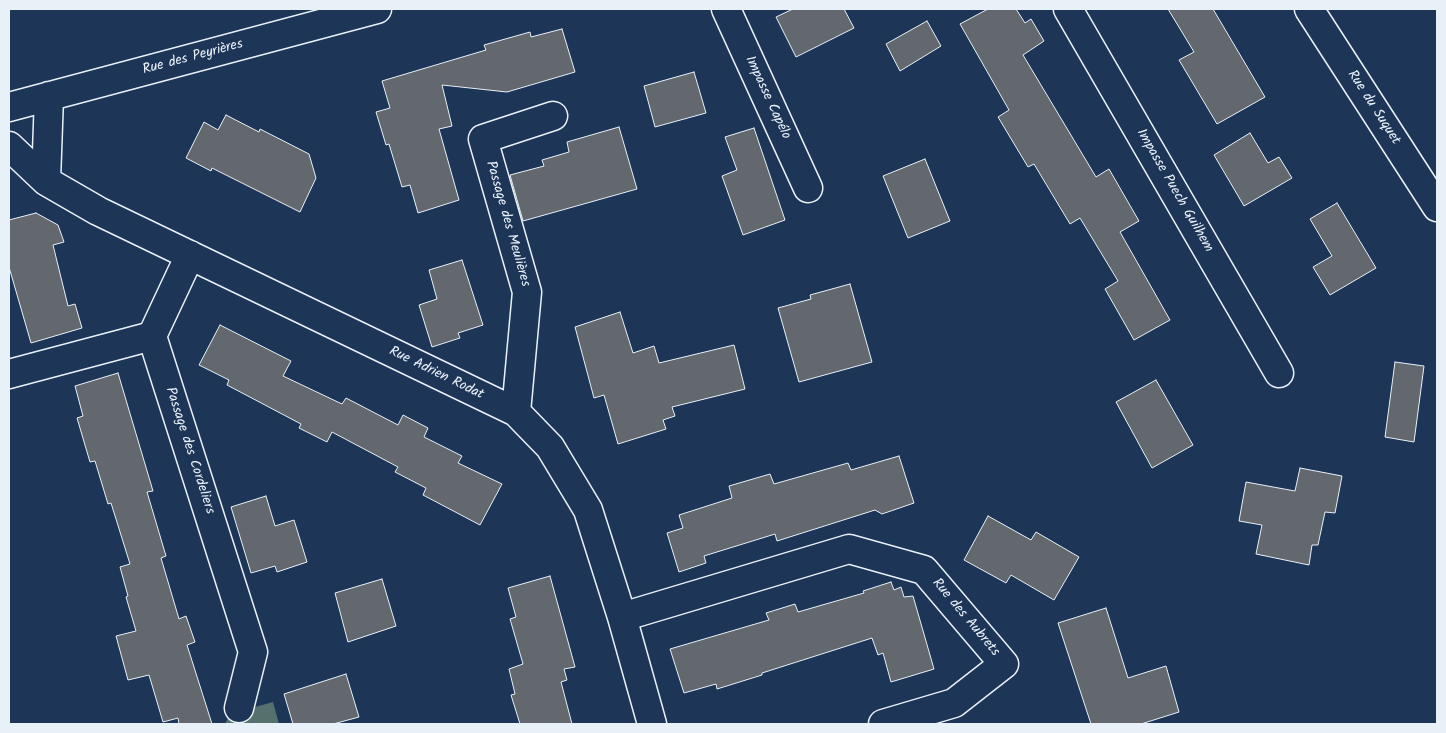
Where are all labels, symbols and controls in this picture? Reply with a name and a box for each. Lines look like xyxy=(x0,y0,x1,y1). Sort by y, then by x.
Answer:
street label: Rue des Peyrières xyxy=(141,37,245,79)
street label: Impasse Capélo xyxy=(740,54,794,142)
street label: Rue du Suquet xyxy=(1343,68,1403,148)
street label: Impasse Puech Guilhem xyxy=(1132,126,1216,256)
street label: Passage des Meulières xyxy=(481,159,533,289)
street label: Rue Adrien Rodat xyxy=(386,344,486,404)
street label: Passage des Cordeliers xyxy=(161,385,217,517)
street label: Rue des Aubrets xyxy=(928,576,1002,660)

